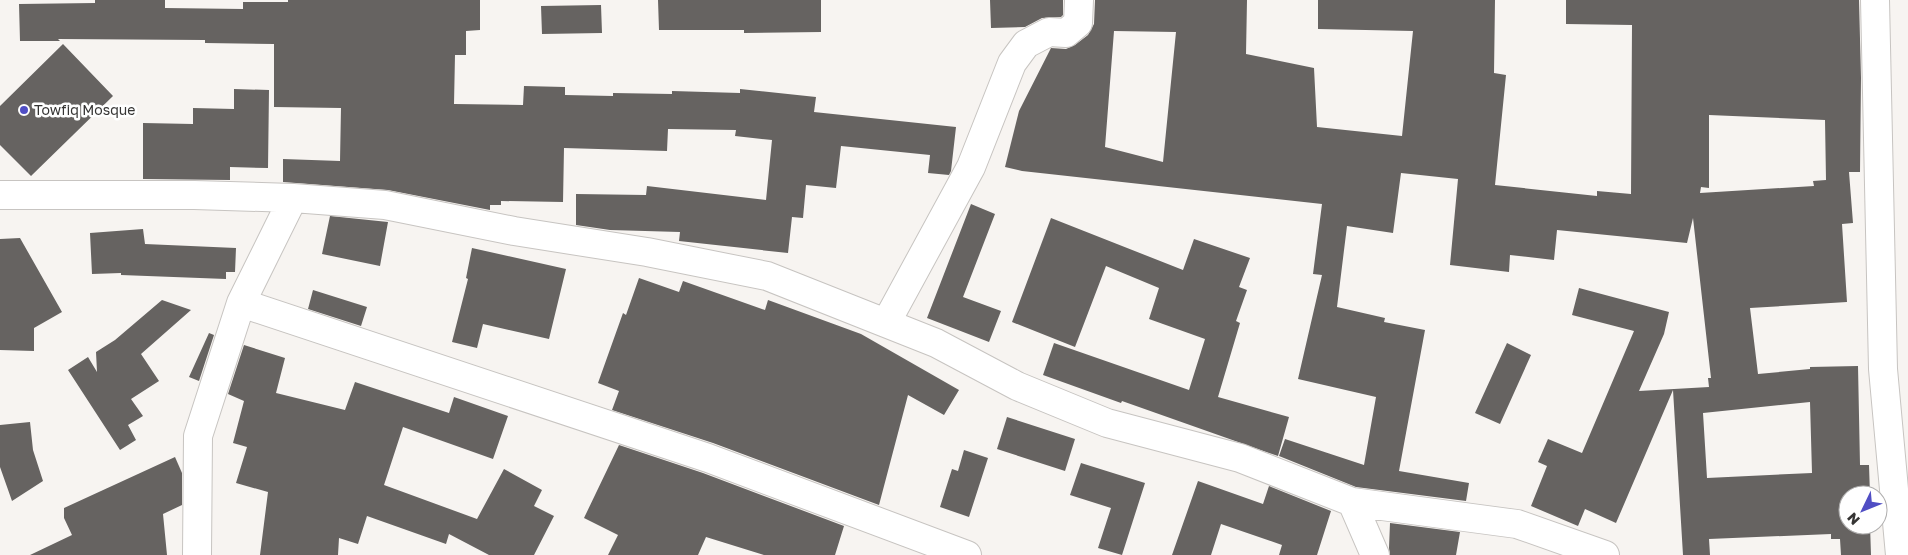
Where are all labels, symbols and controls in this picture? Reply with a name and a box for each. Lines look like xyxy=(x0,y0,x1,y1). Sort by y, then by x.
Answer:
place label: Towfiq Mosque xyxy=(34,101,135,118)
marker: Towfiq Mosque xyxy=(18,104,30,116)
north arrow xyxy=(1838,485,1888,535)
text: N xyxy=(1843,510,1863,529)

